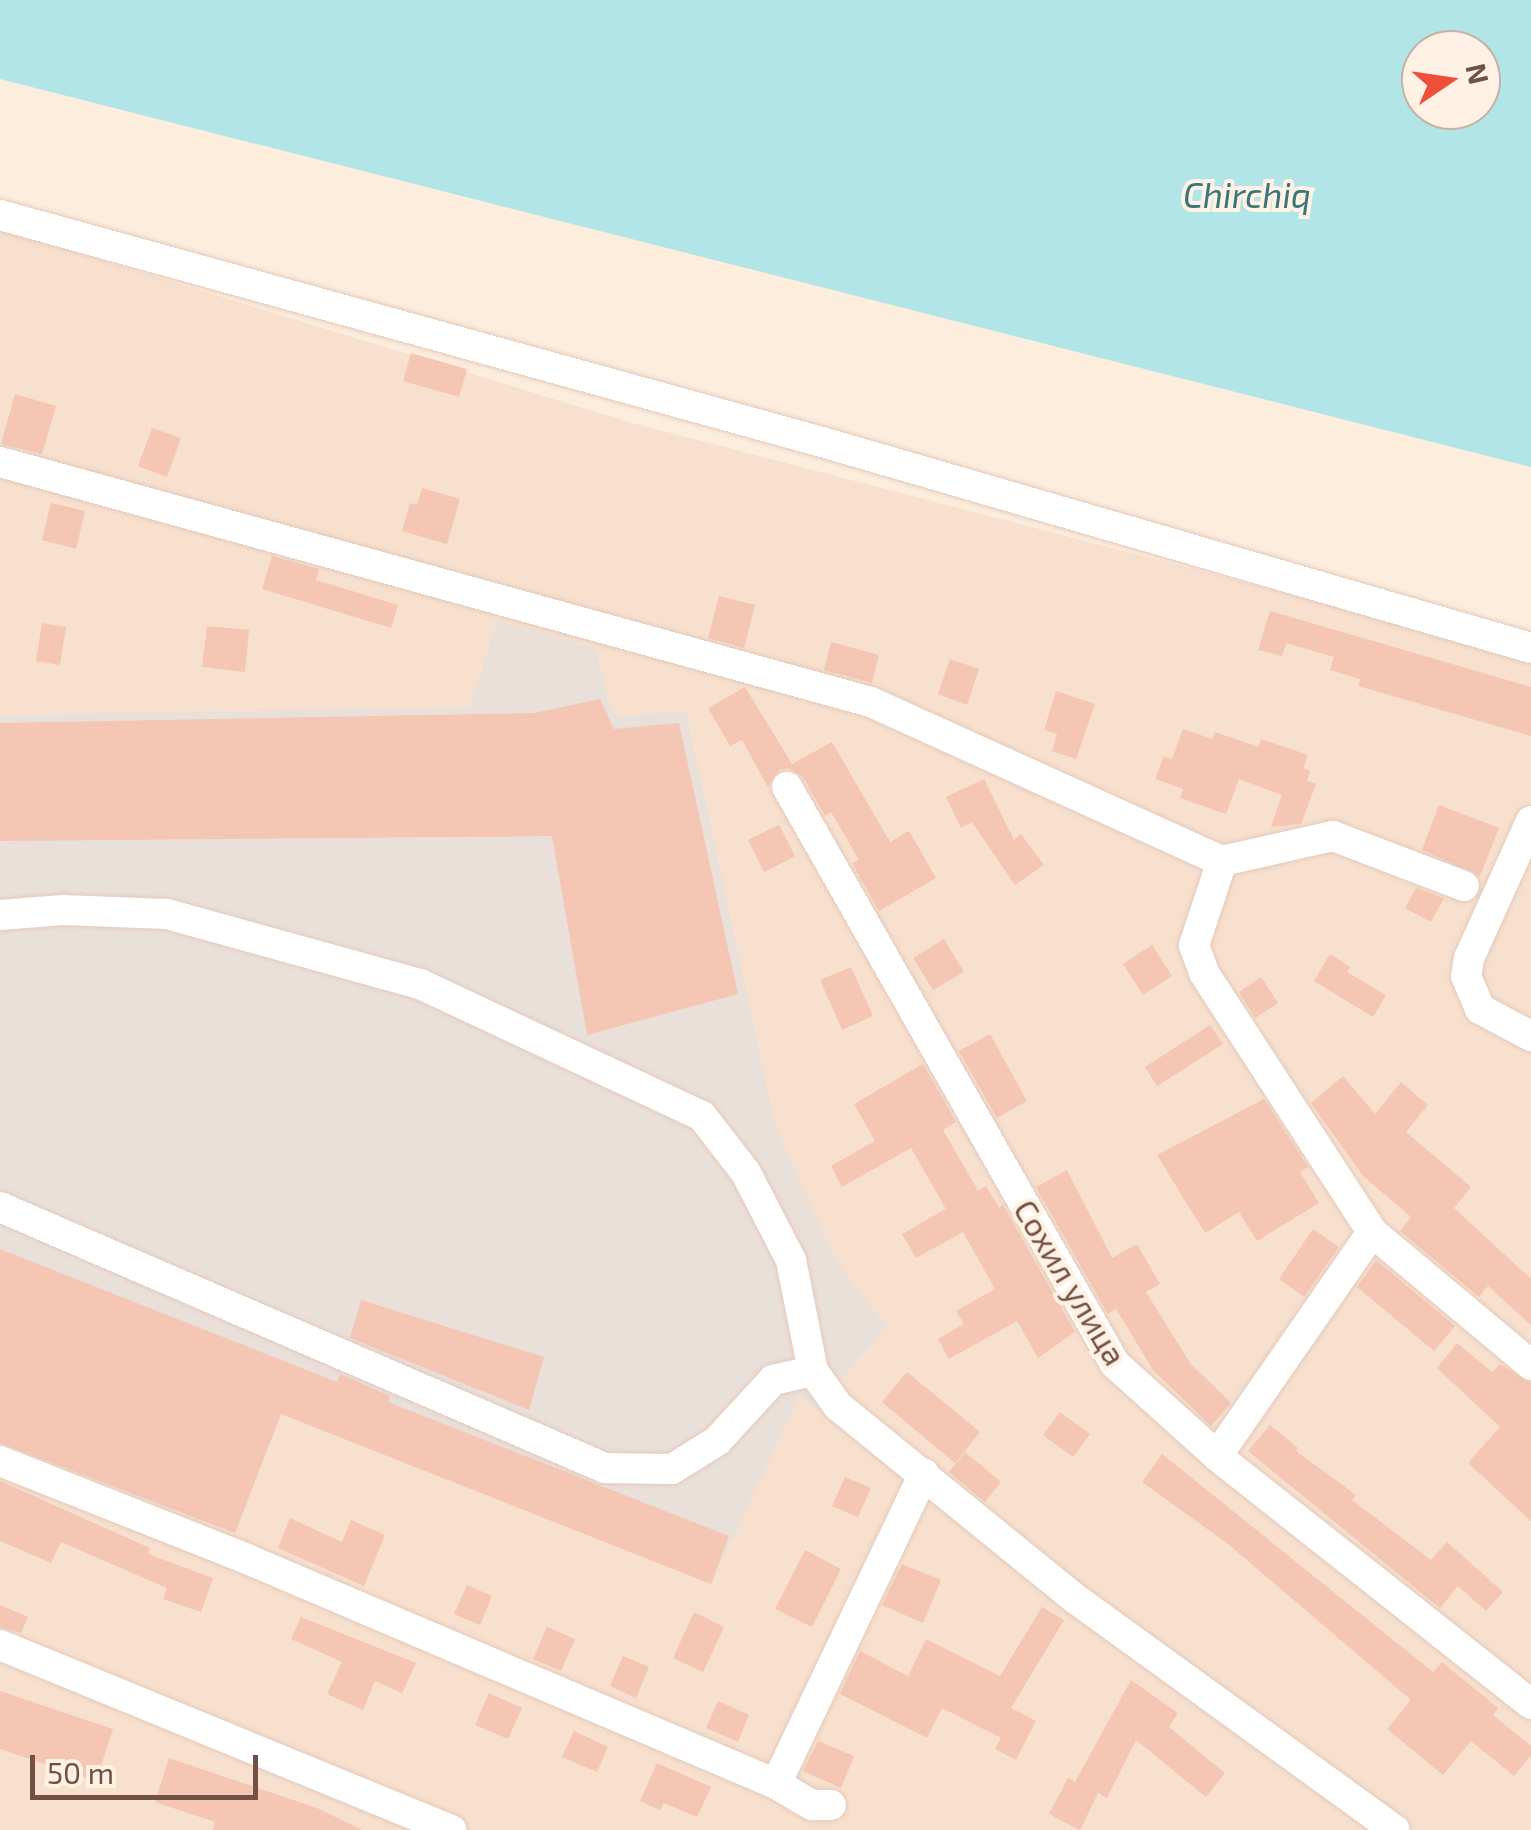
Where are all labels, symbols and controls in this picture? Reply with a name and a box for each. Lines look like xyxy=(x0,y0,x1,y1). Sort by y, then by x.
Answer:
north arrow xyxy=(1401,30,1501,130)
text: N xyxy=(1459,60,1497,87)
water label: Chirchiq xyxy=(1183,173,1311,215)
street label: Сохил улица xyxy=(1007,1192,1135,1372)
scale bar xyxy=(35,1735,262,1797)
text: 50 m xyxy=(47,1754,114,1790)

